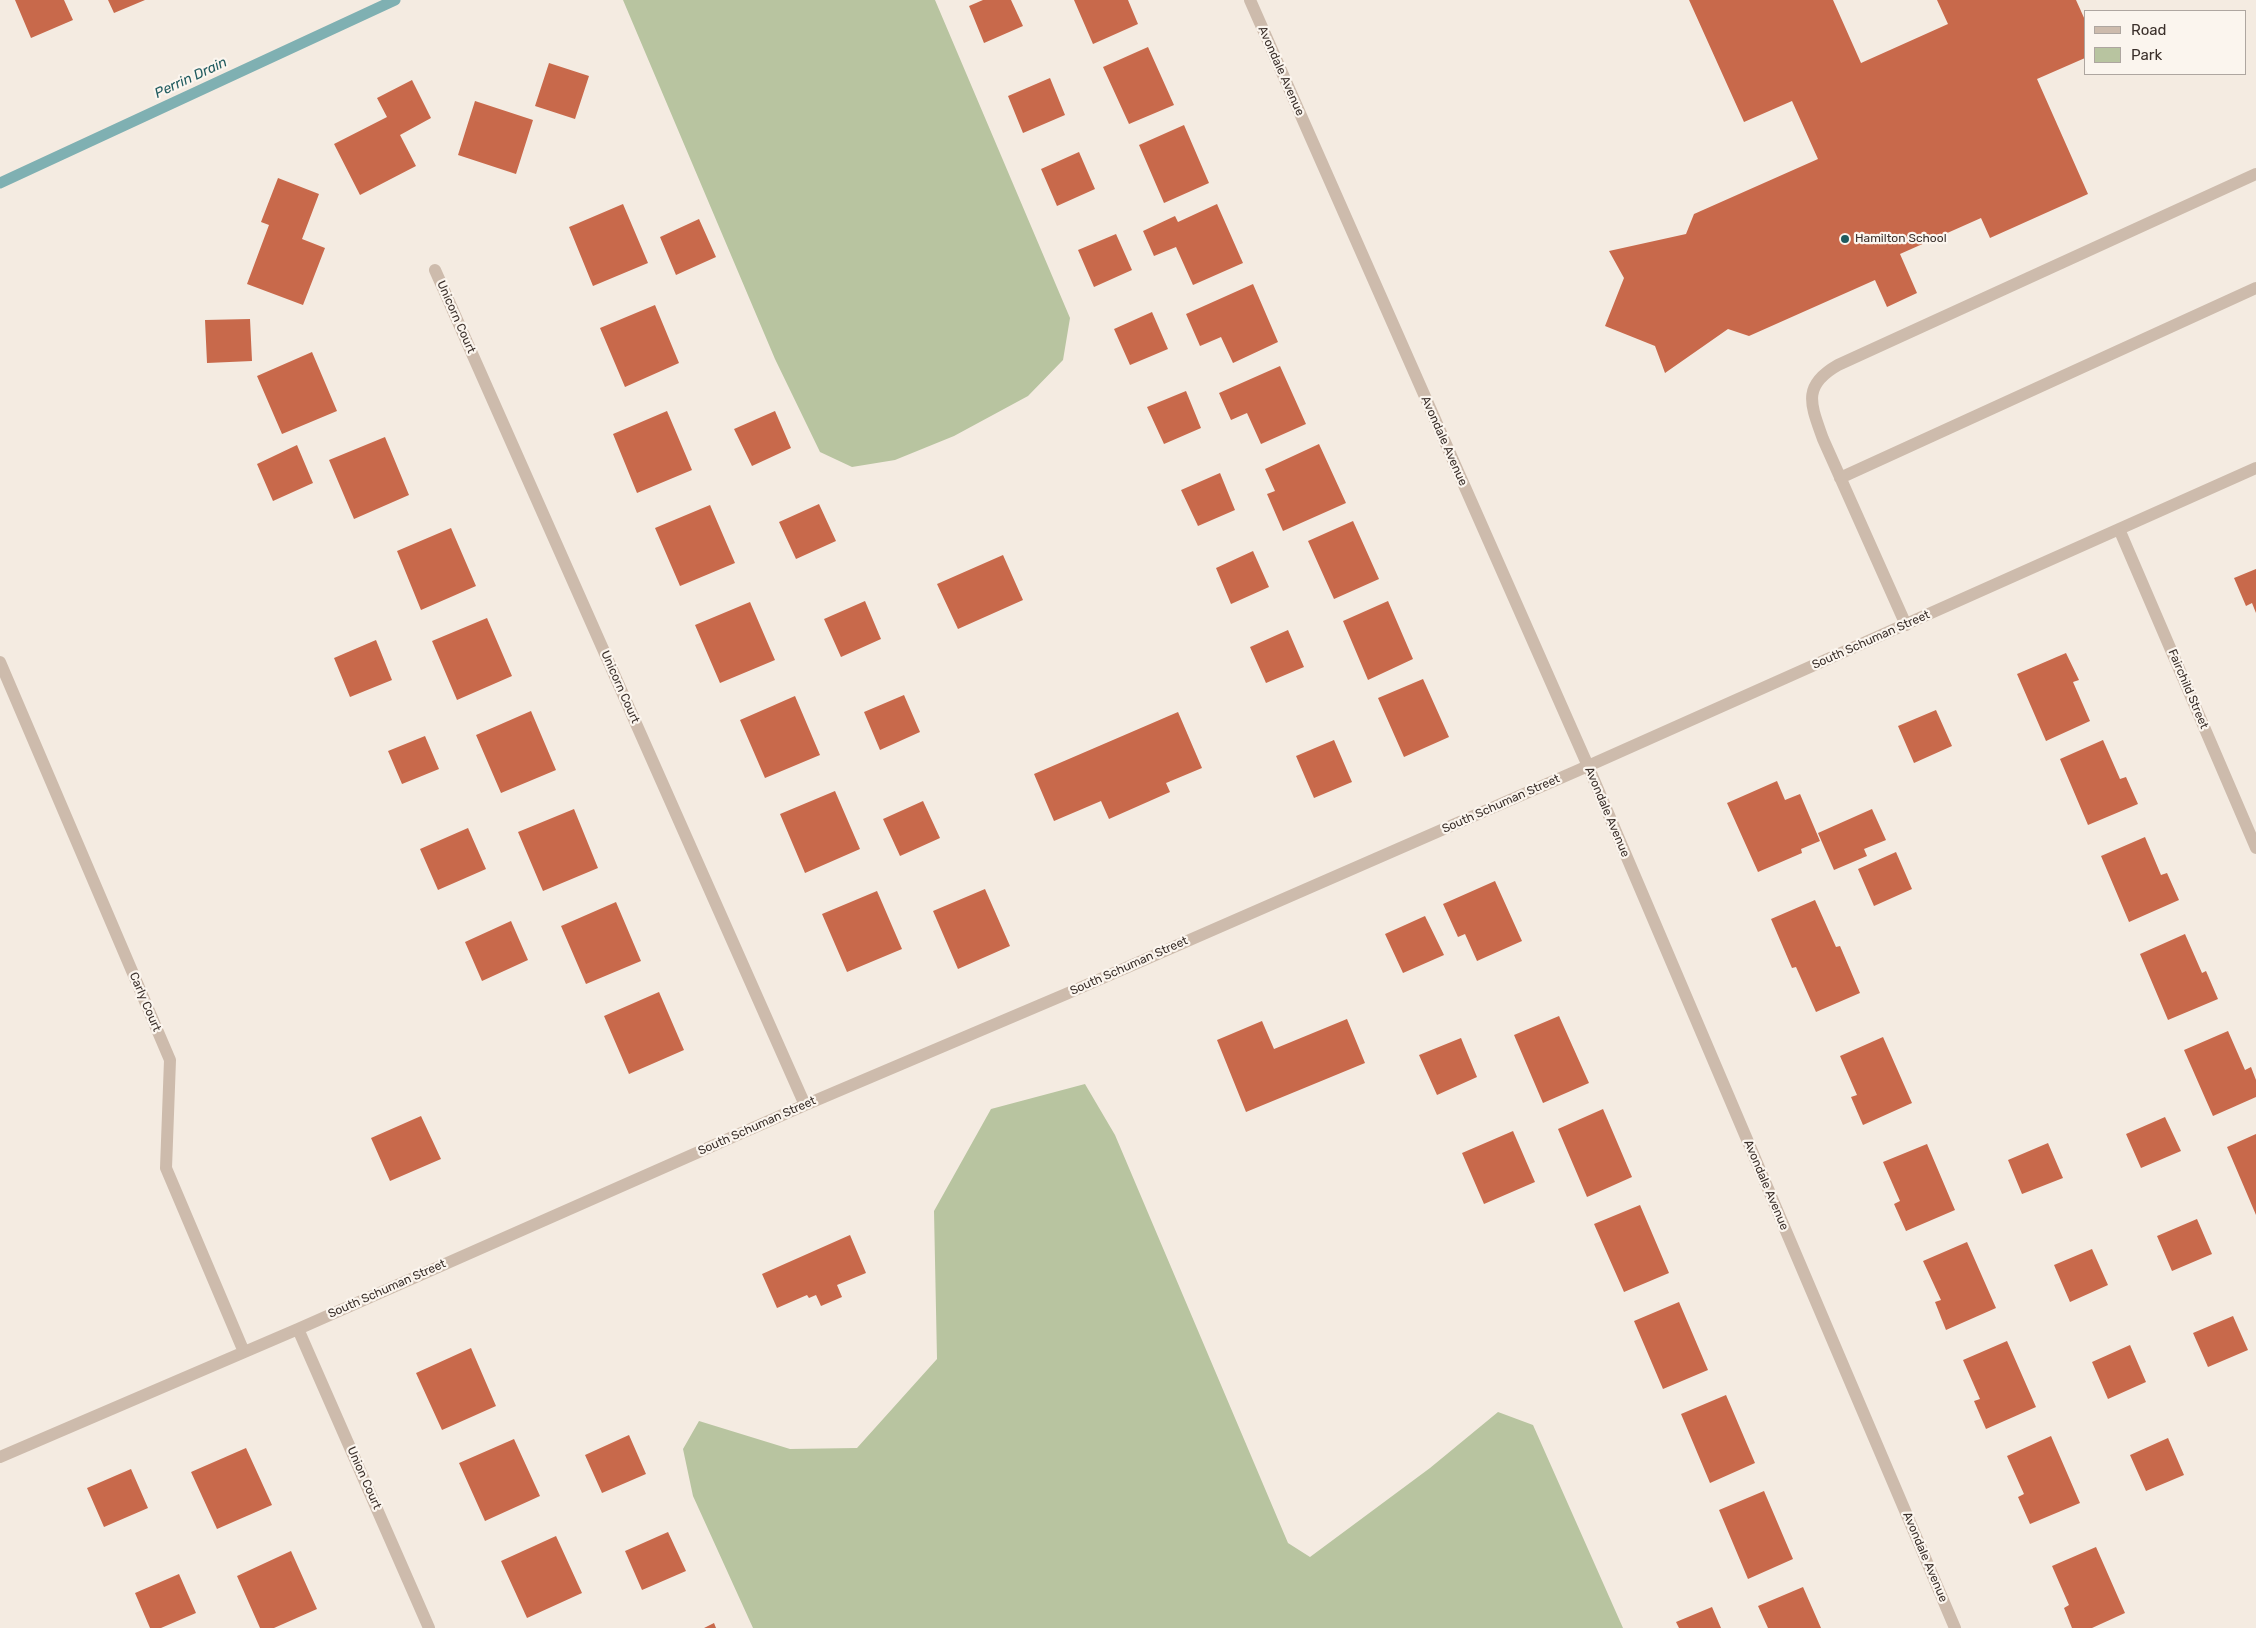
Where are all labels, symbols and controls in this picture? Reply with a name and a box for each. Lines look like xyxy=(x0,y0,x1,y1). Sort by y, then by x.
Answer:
legend xyxy=(2084,10,2246,75)
text: Road xyxy=(2131,21,2167,39)
street label: Avondale Avenue xyxy=(1255,24,1307,118)
text: Park xyxy=(2131,46,2162,64)
water label: Perrin Drain xyxy=(152,54,230,102)
place label: Hamilton School xyxy=(1855,232,1947,246)
marker: Hamilton School xyxy=(1839,233,1851,245)
street label: Unicorn Court xyxy=(434,278,478,356)
street label: Avondale Avenue xyxy=(1418,394,1470,488)
street label: South Schuman Street xyxy=(1810,608,1932,672)
street label: Fairchild Street xyxy=(2165,647,2211,731)
street label: Unicorn Court xyxy=(598,648,642,726)
street label: Avondale Avenue xyxy=(1581,765,1633,859)
street label: South Schuman Street xyxy=(1440,772,1562,836)
street label: South Schuman Street xyxy=(1068,934,1190,998)
street label: Carly Court xyxy=(126,970,164,1034)
street label: South Schuman Street xyxy=(696,1094,818,1158)
street label: Avondale Avenue xyxy=(1740,1138,1792,1232)
street label: South Schuman Street xyxy=(326,1257,448,1321)
street label: Union Court xyxy=(344,1444,384,1512)
street label: Avondale Avenue xyxy=(1899,1510,1951,1604)

